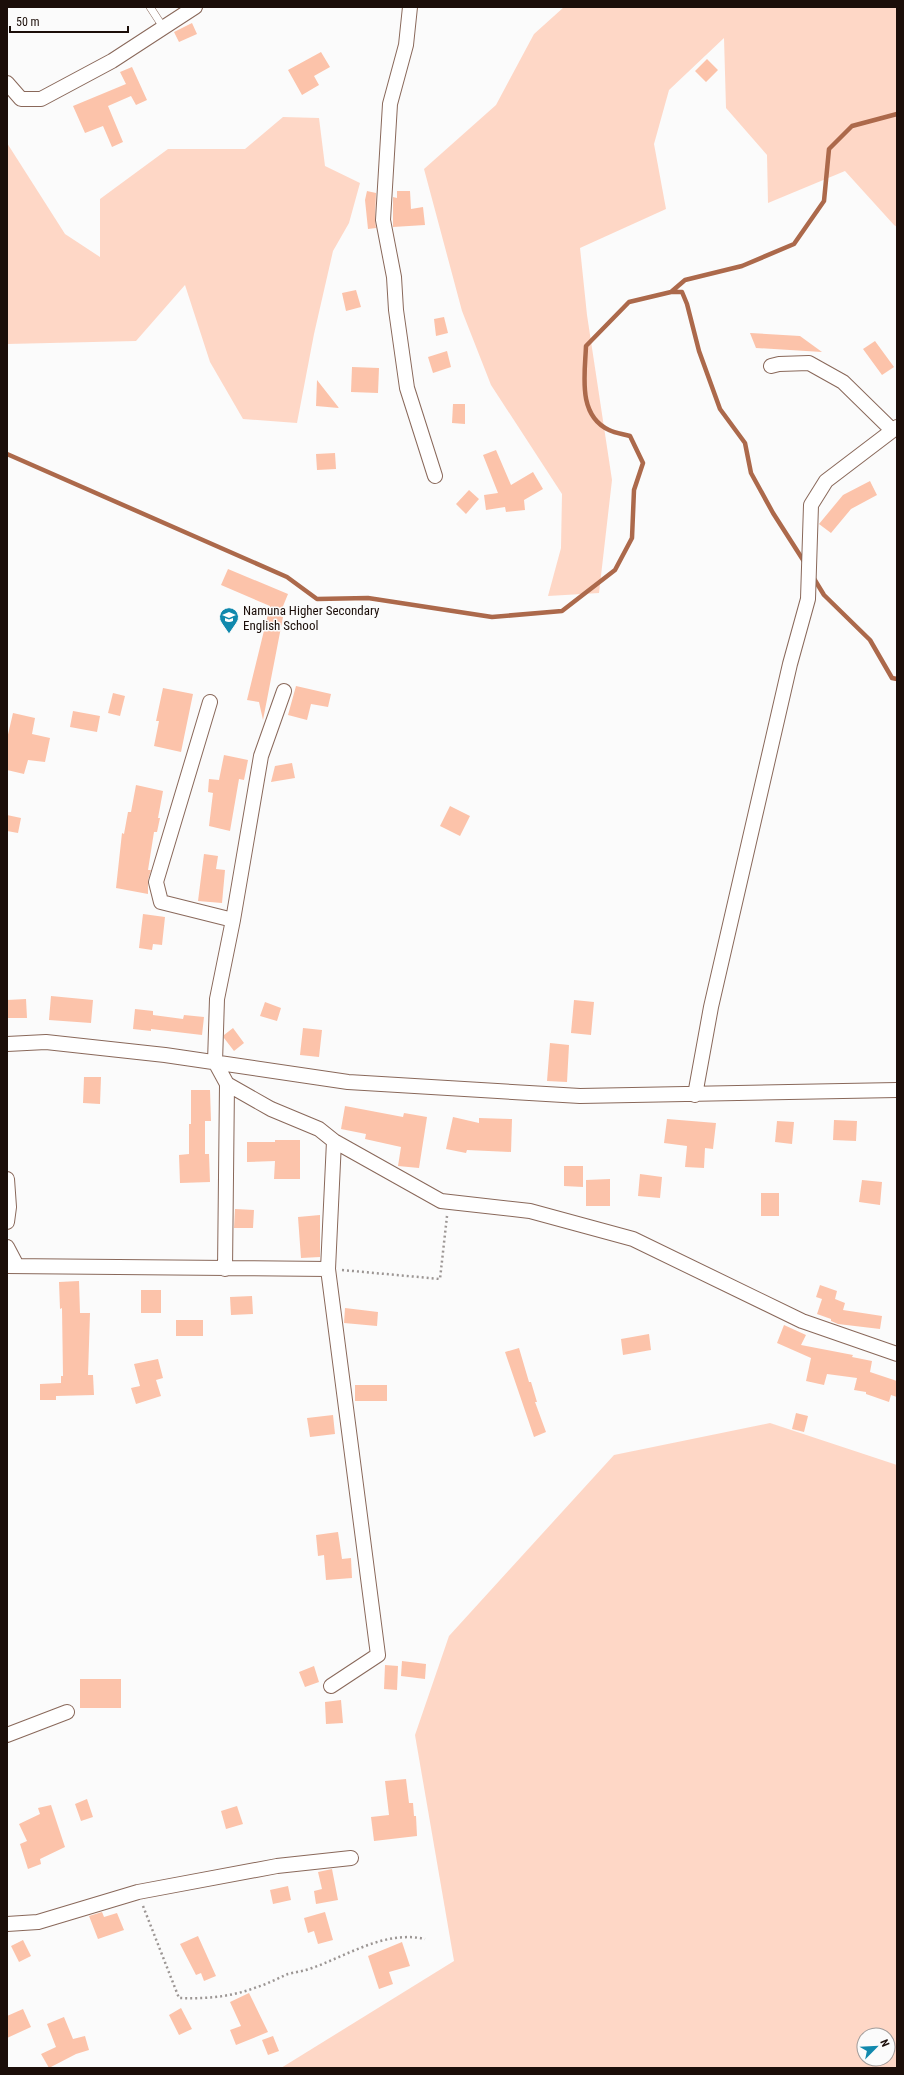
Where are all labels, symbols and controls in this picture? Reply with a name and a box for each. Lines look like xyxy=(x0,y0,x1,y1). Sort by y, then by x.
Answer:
scale bar xyxy=(10,8,128,34)
text: 50 m xyxy=(16,15,40,29)
place label: Namuna Higher Secondary English School xyxy=(243,603,380,633)
school or university icon: Namuna Higher Secondary English School xyxy=(218,606,240,634)
north arrow xyxy=(856,2027,896,2067)
text: N xyxy=(877,2037,892,2049)

